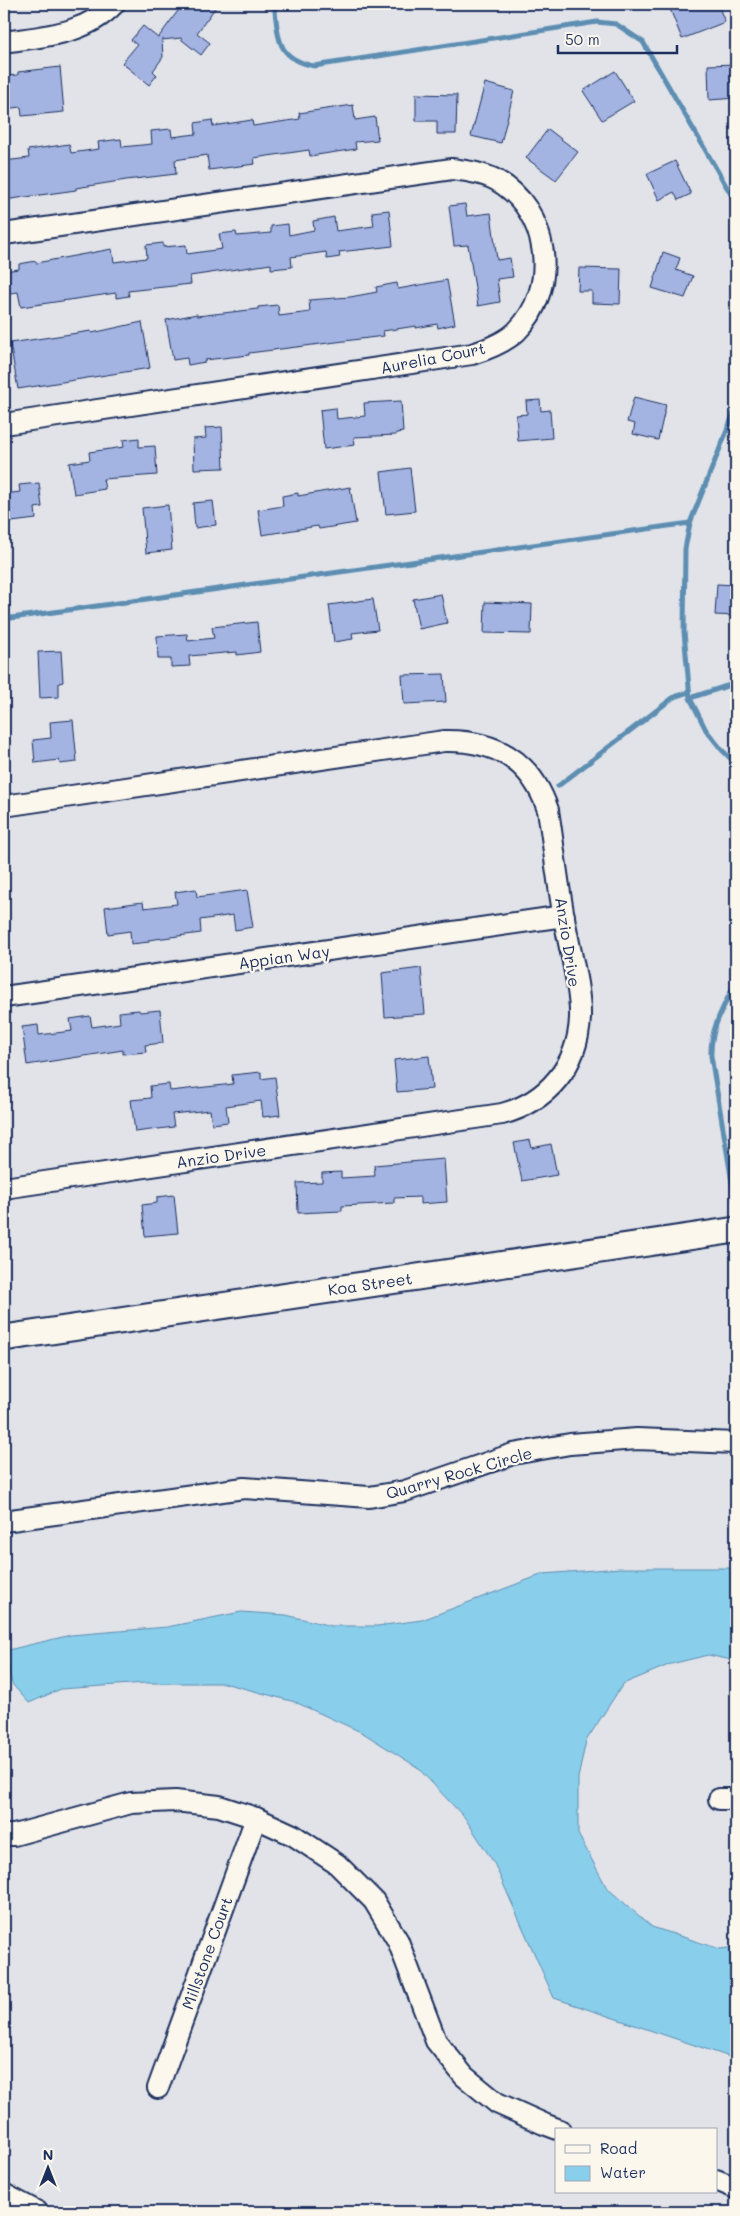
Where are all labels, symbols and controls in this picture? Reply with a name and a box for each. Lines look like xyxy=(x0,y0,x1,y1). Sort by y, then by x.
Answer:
scale bar xyxy=(558,22,676,54)
text: 50 m xyxy=(565,29,600,49)
street label: Aurelia Court xyxy=(379,337,487,378)
street label: Anzio Drive xyxy=(551,896,586,988)
street label: Appian Way xyxy=(237,940,331,973)
street label: Anzio Drive xyxy=(175,1139,267,1172)
street label: Koa Street xyxy=(326,1267,414,1300)
street label: Quarry Rock Circle xyxy=(383,1442,534,1503)
street label: Millstone Court xyxy=(176,1894,237,2012)
legend xyxy=(555,2128,718,2194)
text: Road xyxy=(600,2138,637,2158)
north arrow xyxy=(22,2144,72,2194)
text: N xyxy=(43,2145,53,2164)
text: Water xyxy=(600,2162,646,2182)

